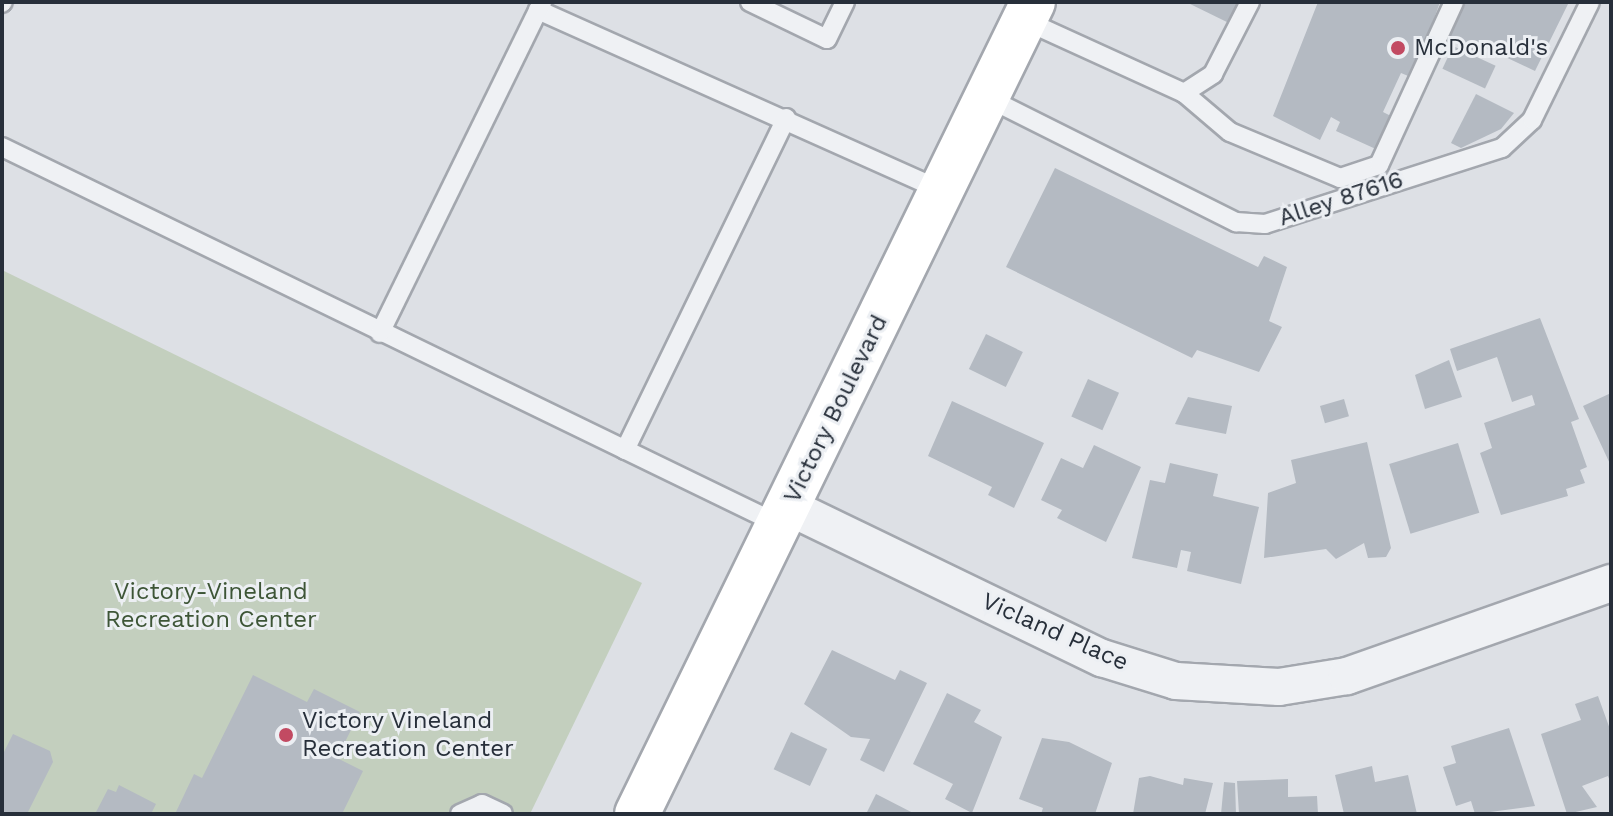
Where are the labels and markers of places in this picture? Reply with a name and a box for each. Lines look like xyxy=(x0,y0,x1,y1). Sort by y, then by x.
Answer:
place label: McDonald's xyxy=(1414,34,1548,62)
marker: McDonald's xyxy=(1389,39,1407,57)
place label: Victory Vineland Recreation Center xyxy=(302,707,514,763)
marker: Victory Vineland Recreation Center xyxy=(277,726,295,744)

